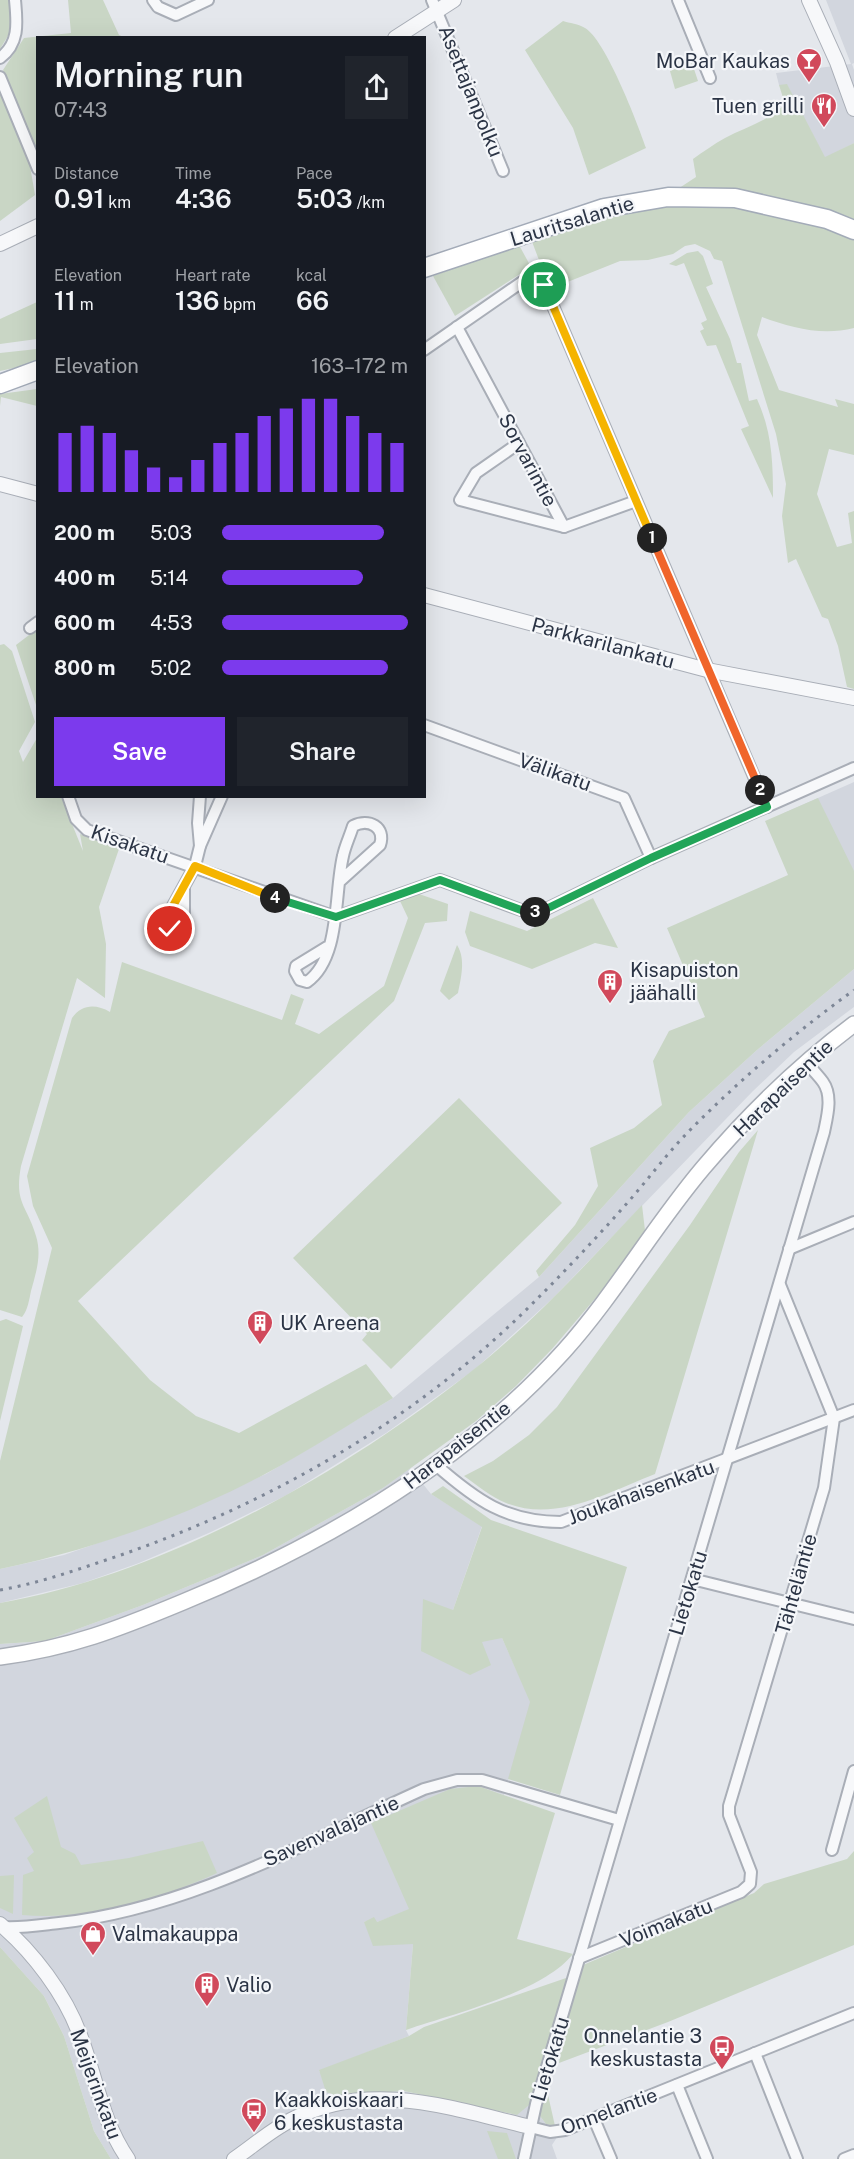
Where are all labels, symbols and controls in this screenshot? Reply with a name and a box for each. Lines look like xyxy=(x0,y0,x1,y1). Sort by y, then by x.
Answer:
street label: Asettajanpolku xyxy=(434,22,508,160)
bar icon: MoBar Kaukas xyxy=(794,46,824,84)
place label: MoBar Kaukas xyxy=(656,49,790,73)
text: Morning run xyxy=(54,56,243,94)
button: share xyxy=(345,56,408,119)
restaurant icon: Tuen grilli xyxy=(809,91,839,129)
place label: Tuen grilli xyxy=(712,94,804,118)
text: 07:43 xyxy=(54,98,107,122)
text: Distance xyxy=(54,164,119,183)
text: Time xyxy=(175,164,211,183)
text: Pace xyxy=(296,164,333,183)
text: 0.91 xyxy=(54,183,104,214)
text: 4:36 xyxy=(175,183,232,214)
text: 5:03 xyxy=(296,183,353,214)
street label: Lauritsalantie xyxy=(507,191,637,251)
text: km xyxy=(104,193,131,212)
text: /km xyxy=(353,193,385,212)
pin xyxy=(518,259,569,310)
text: Elevation xyxy=(54,266,122,285)
text: Heart rate xyxy=(175,266,251,285)
text: kcal xyxy=(296,266,327,285)
icon: arrive xyxy=(527,268,560,301)
text: 11 xyxy=(54,285,76,316)
text: 136 xyxy=(175,285,219,316)
text: 66 xyxy=(296,285,329,316)
text: m xyxy=(76,295,94,314)
text: bpm xyxy=(219,295,256,314)
text: Elevation xyxy=(54,354,139,378)
text: 163–172 m xyxy=(311,354,408,378)
street label: Sorvarintie xyxy=(494,409,562,511)
text: 200 m xyxy=(54,521,115,545)
text: 5:03 xyxy=(150,521,192,545)
pin: 1 xyxy=(637,523,667,553)
text: 1 xyxy=(649,528,655,547)
text: 400 m xyxy=(54,566,115,590)
text: 5:14 xyxy=(150,566,188,590)
text: 600 m xyxy=(54,611,115,635)
text: 4:53 xyxy=(150,611,193,635)
street label: Parkkarilankatu xyxy=(529,612,677,674)
text: 800 m xyxy=(54,656,116,680)
text: 5:02 xyxy=(150,656,191,680)
button: Save xyxy=(54,717,225,786)
button: Share xyxy=(237,717,408,786)
street label: Välikatu xyxy=(515,748,595,796)
pin: 2 xyxy=(745,775,775,805)
text: 2 xyxy=(755,780,765,799)
street label: Kisakatu xyxy=(88,820,172,868)
pin: 4 xyxy=(260,883,290,913)
text: 4 xyxy=(270,888,280,907)
pin: 3 xyxy=(520,897,550,927)
text: 3 xyxy=(530,902,540,921)
pin xyxy=(144,903,195,954)
icon: check xyxy=(153,912,186,945)
place label: Kisapuiston jäähalli xyxy=(629,958,739,1005)
building icon: Kisapuiston jäähalli xyxy=(595,967,625,1005)
street label: Harapaisentie xyxy=(728,1034,838,1142)
building icon: UK Areena xyxy=(245,1308,275,1346)
place label: UK Areena xyxy=(280,1311,380,1335)
street label: Harapaisentie xyxy=(399,1396,515,1494)
street label: Joukahaisenkatu xyxy=(564,1454,718,1530)
street label: Tähteläntie xyxy=(770,1531,822,1637)
street label: Lietokatu xyxy=(664,1548,712,1638)
street label: Savenvalajantie xyxy=(259,1790,403,1872)
street label: Voimakatu xyxy=(616,1893,716,1953)
shop icon: Valmakauppa xyxy=(78,1919,108,1957)
place label: Valmakauppa xyxy=(112,1922,238,1946)
building icon: Valio xyxy=(192,1970,222,2008)
place label: Valio xyxy=(226,1973,272,1997)
street label: Lietokatu xyxy=(526,2014,574,2104)
place label: Onnelantie 3 keskustasta xyxy=(584,2024,702,2071)
street label: Meijerinkatu xyxy=(65,2026,127,2142)
bus stop icon: Onnelantie 3 keskustasta xyxy=(707,2033,737,2071)
street label: Onnelantie xyxy=(557,2082,661,2140)
place label: Kaakkoiskaari 6 keskustasta xyxy=(274,2088,404,2135)
bus stop icon: Kaakkoiskaari 6 keskustasta xyxy=(239,2096,269,2134)

